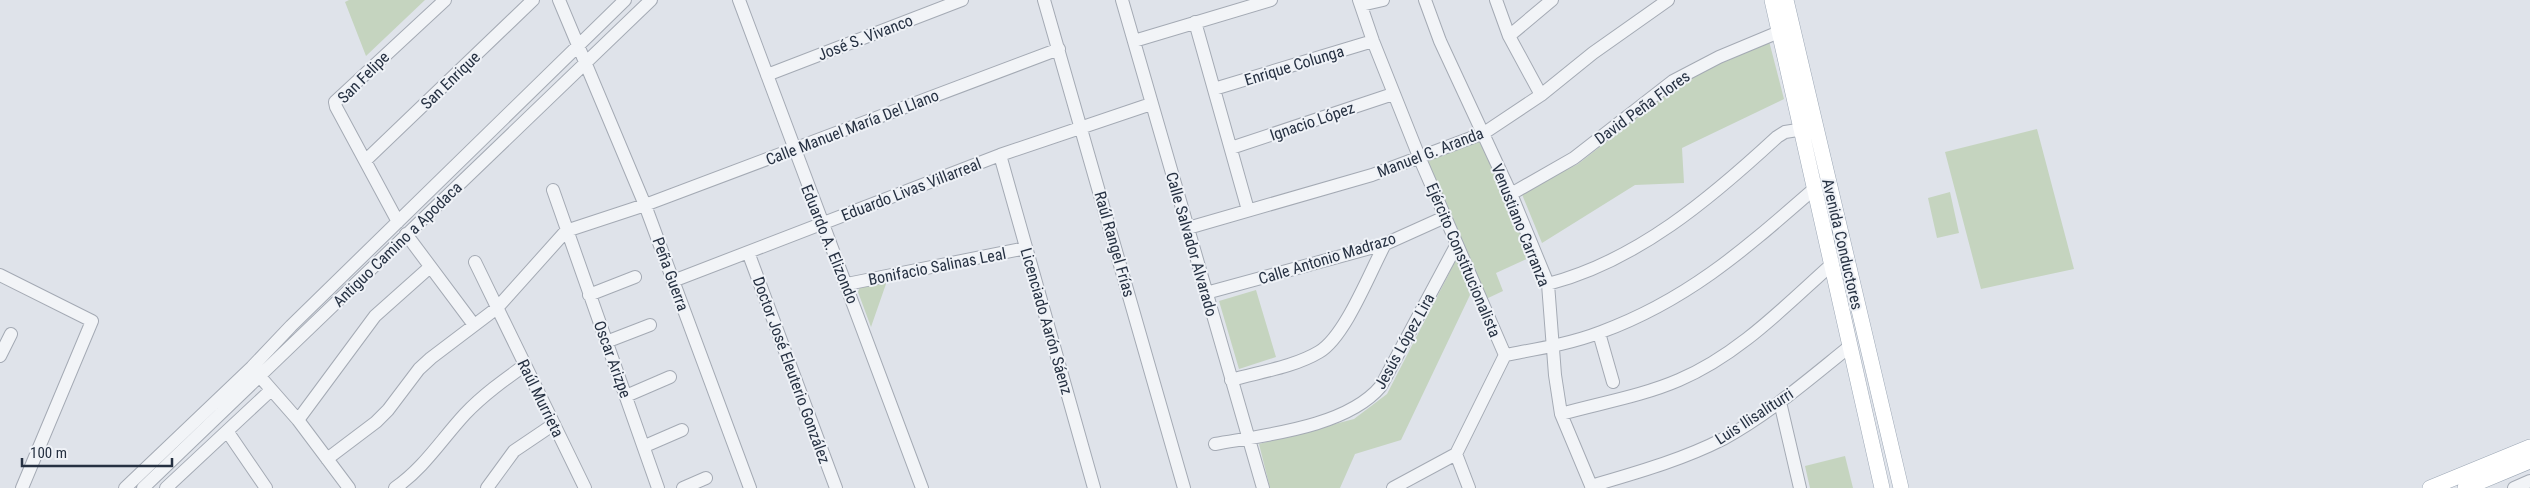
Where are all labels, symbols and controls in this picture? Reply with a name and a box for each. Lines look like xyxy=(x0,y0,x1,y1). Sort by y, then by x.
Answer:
street label: José S. Vivanco xyxy=(815,11,916,64)
street label: Enrique Colunga xyxy=(1242,41,1346,90)
street label: San Felipe xyxy=(334,48,393,107)
street label: San Enrique xyxy=(417,48,484,113)
street label: David Peña Flores xyxy=(1591,66,1694,148)
street label: Calle Manuel María Del Llano xyxy=(763,86,941,169)
street label: Ignacio López xyxy=(1267,98,1357,145)
street label: Manuel G. Aranda xyxy=(1374,123,1486,181)
street label: Eduardo Livas Villarreal xyxy=(839,154,984,225)
street label: Venustiano Carranza xyxy=(1487,161,1554,289)
street label: Calle Salvador Alvarado xyxy=(1162,170,1221,319)
street label: Avenida Conductores xyxy=(1818,177,1867,311)
street label: Antiguo Camino a Apodaca xyxy=(329,178,466,311)
street label: Ejército Constitucionalista xyxy=(1422,180,1505,340)
street label: Eduardo A. Elizondo xyxy=(797,182,862,306)
street label: Raúl Rangel Frías xyxy=(1090,189,1139,299)
street label: Calle Antonio Madrazo xyxy=(1256,229,1398,288)
street label: Peña Guerra xyxy=(648,235,693,314)
street label: Bonifacio Salinas Leal xyxy=(867,244,1008,289)
street label: Licenciado Aarón Sáenz xyxy=(1016,246,1077,397)
street label: Doctor José Eleuterio González xyxy=(749,274,834,466)
street label: Jesús López Lira xyxy=(1370,290,1439,392)
street label: Oscar Arizpe xyxy=(590,318,635,400)
street label: Raúl Murrieta xyxy=(514,356,568,440)
street label: Luis Ilisaliturri xyxy=(1712,384,1797,449)
scale bar xyxy=(22,436,172,468)
text: 100 m xyxy=(30,444,67,462)

